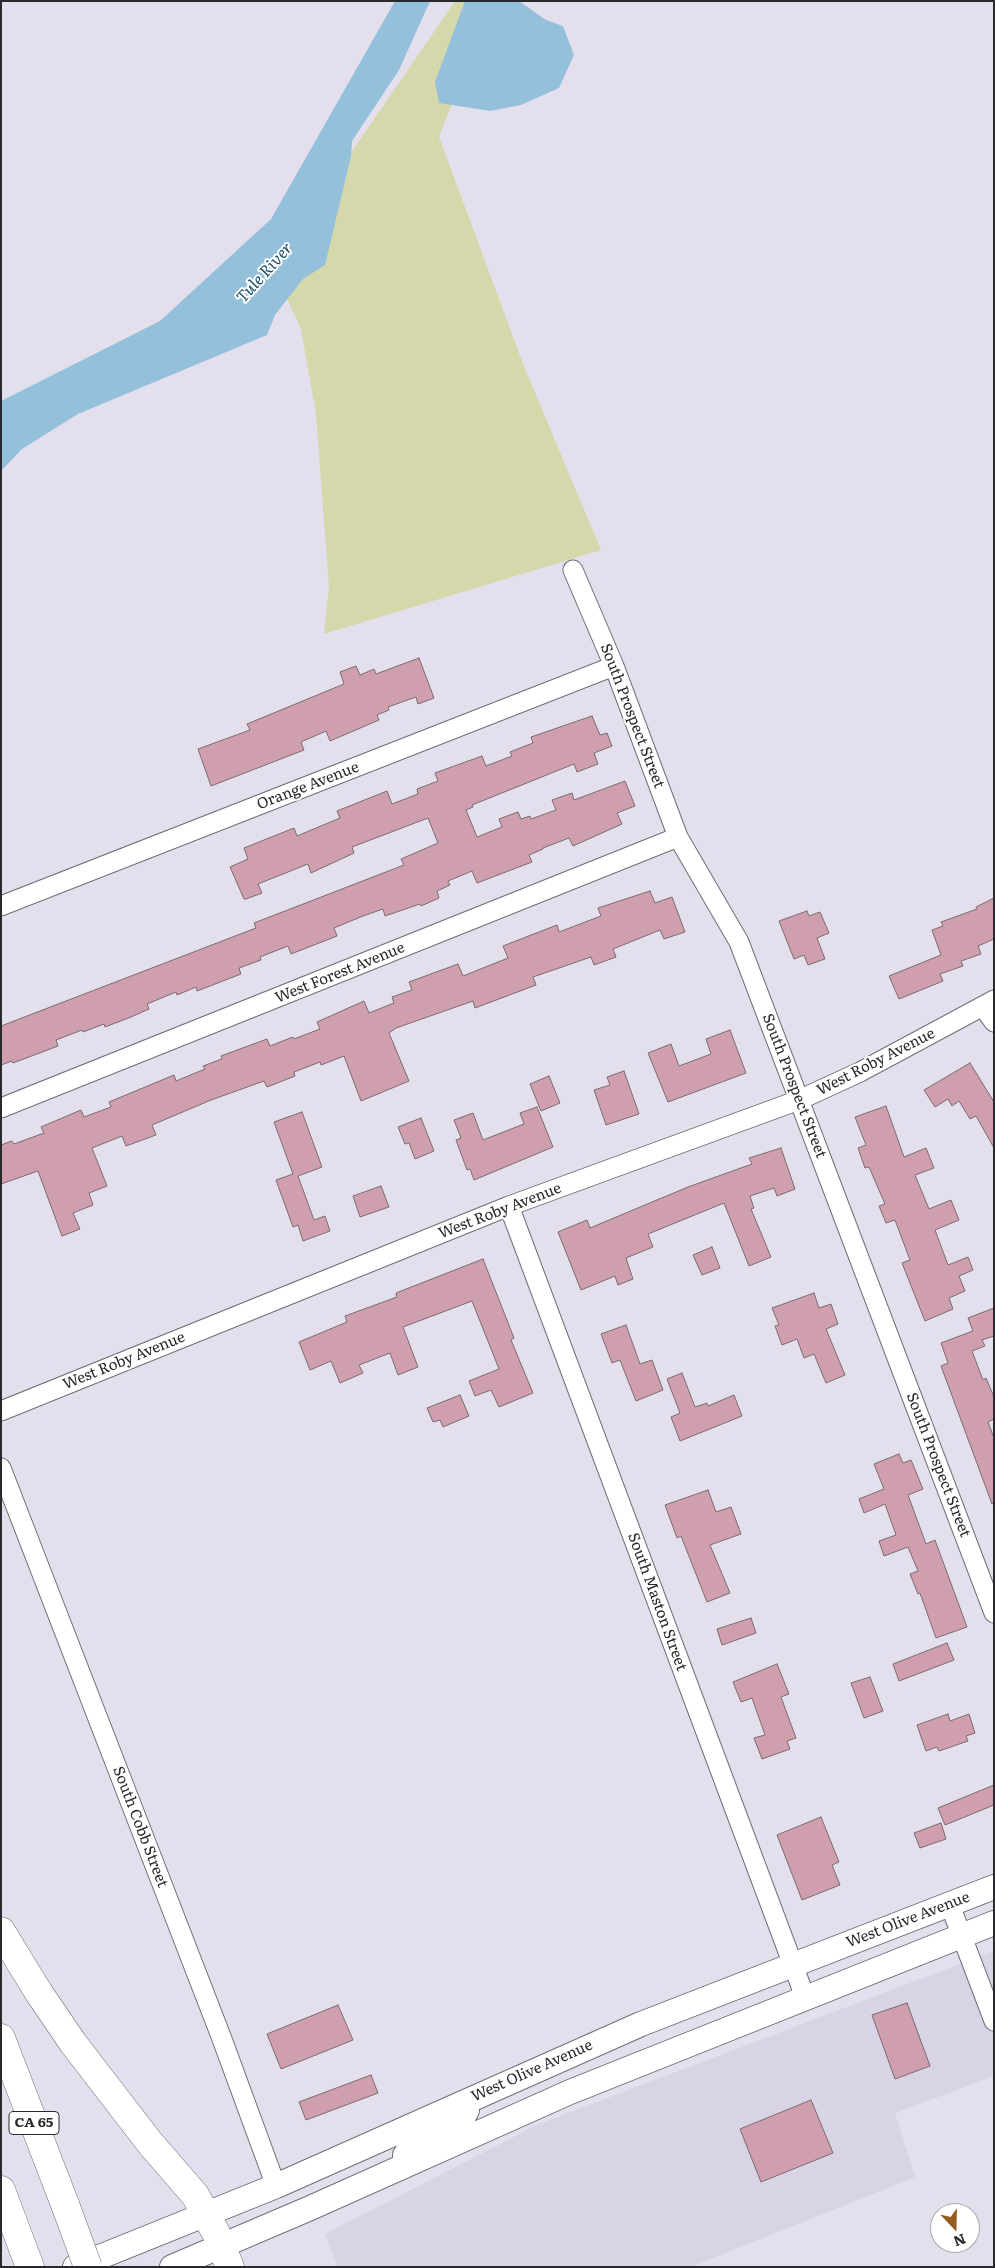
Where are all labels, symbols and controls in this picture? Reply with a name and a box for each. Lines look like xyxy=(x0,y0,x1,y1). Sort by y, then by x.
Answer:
water label: Tule River xyxy=(233,239,297,307)
street label: South Prospect Street xyxy=(596,641,668,791)
street label: Orange Avenue xyxy=(254,758,362,814)
street label: West Forest Avenue xyxy=(272,939,408,1007)
street label: South Prospect Street xyxy=(758,1011,830,1161)
street label: West Roby Avenue xyxy=(814,1024,938,1100)
street label: West Roby Avenue xyxy=(436,1179,564,1243)
street label: West Roby Avenue xyxy=(60,1328,188,1394)
street label: South Prospect Street xyxy=(902,1390,974,1540)
street label: South Maston Street xyxy=(624,1531,690,1673)
street label: South Cobb Street xyxy=(109,1764,171,1890)
street label: West Olive Avenue xyxy=(844,1888,972,1952)
street label: West Olive Avenue xyxy=(468,2036,596,2106)
road number: CA 65 xyxy=(9,2112,59,2134)
north arrow xyxy=(930,2203,980,2253)
text: N xyxy=(951,2230,969,2253)

